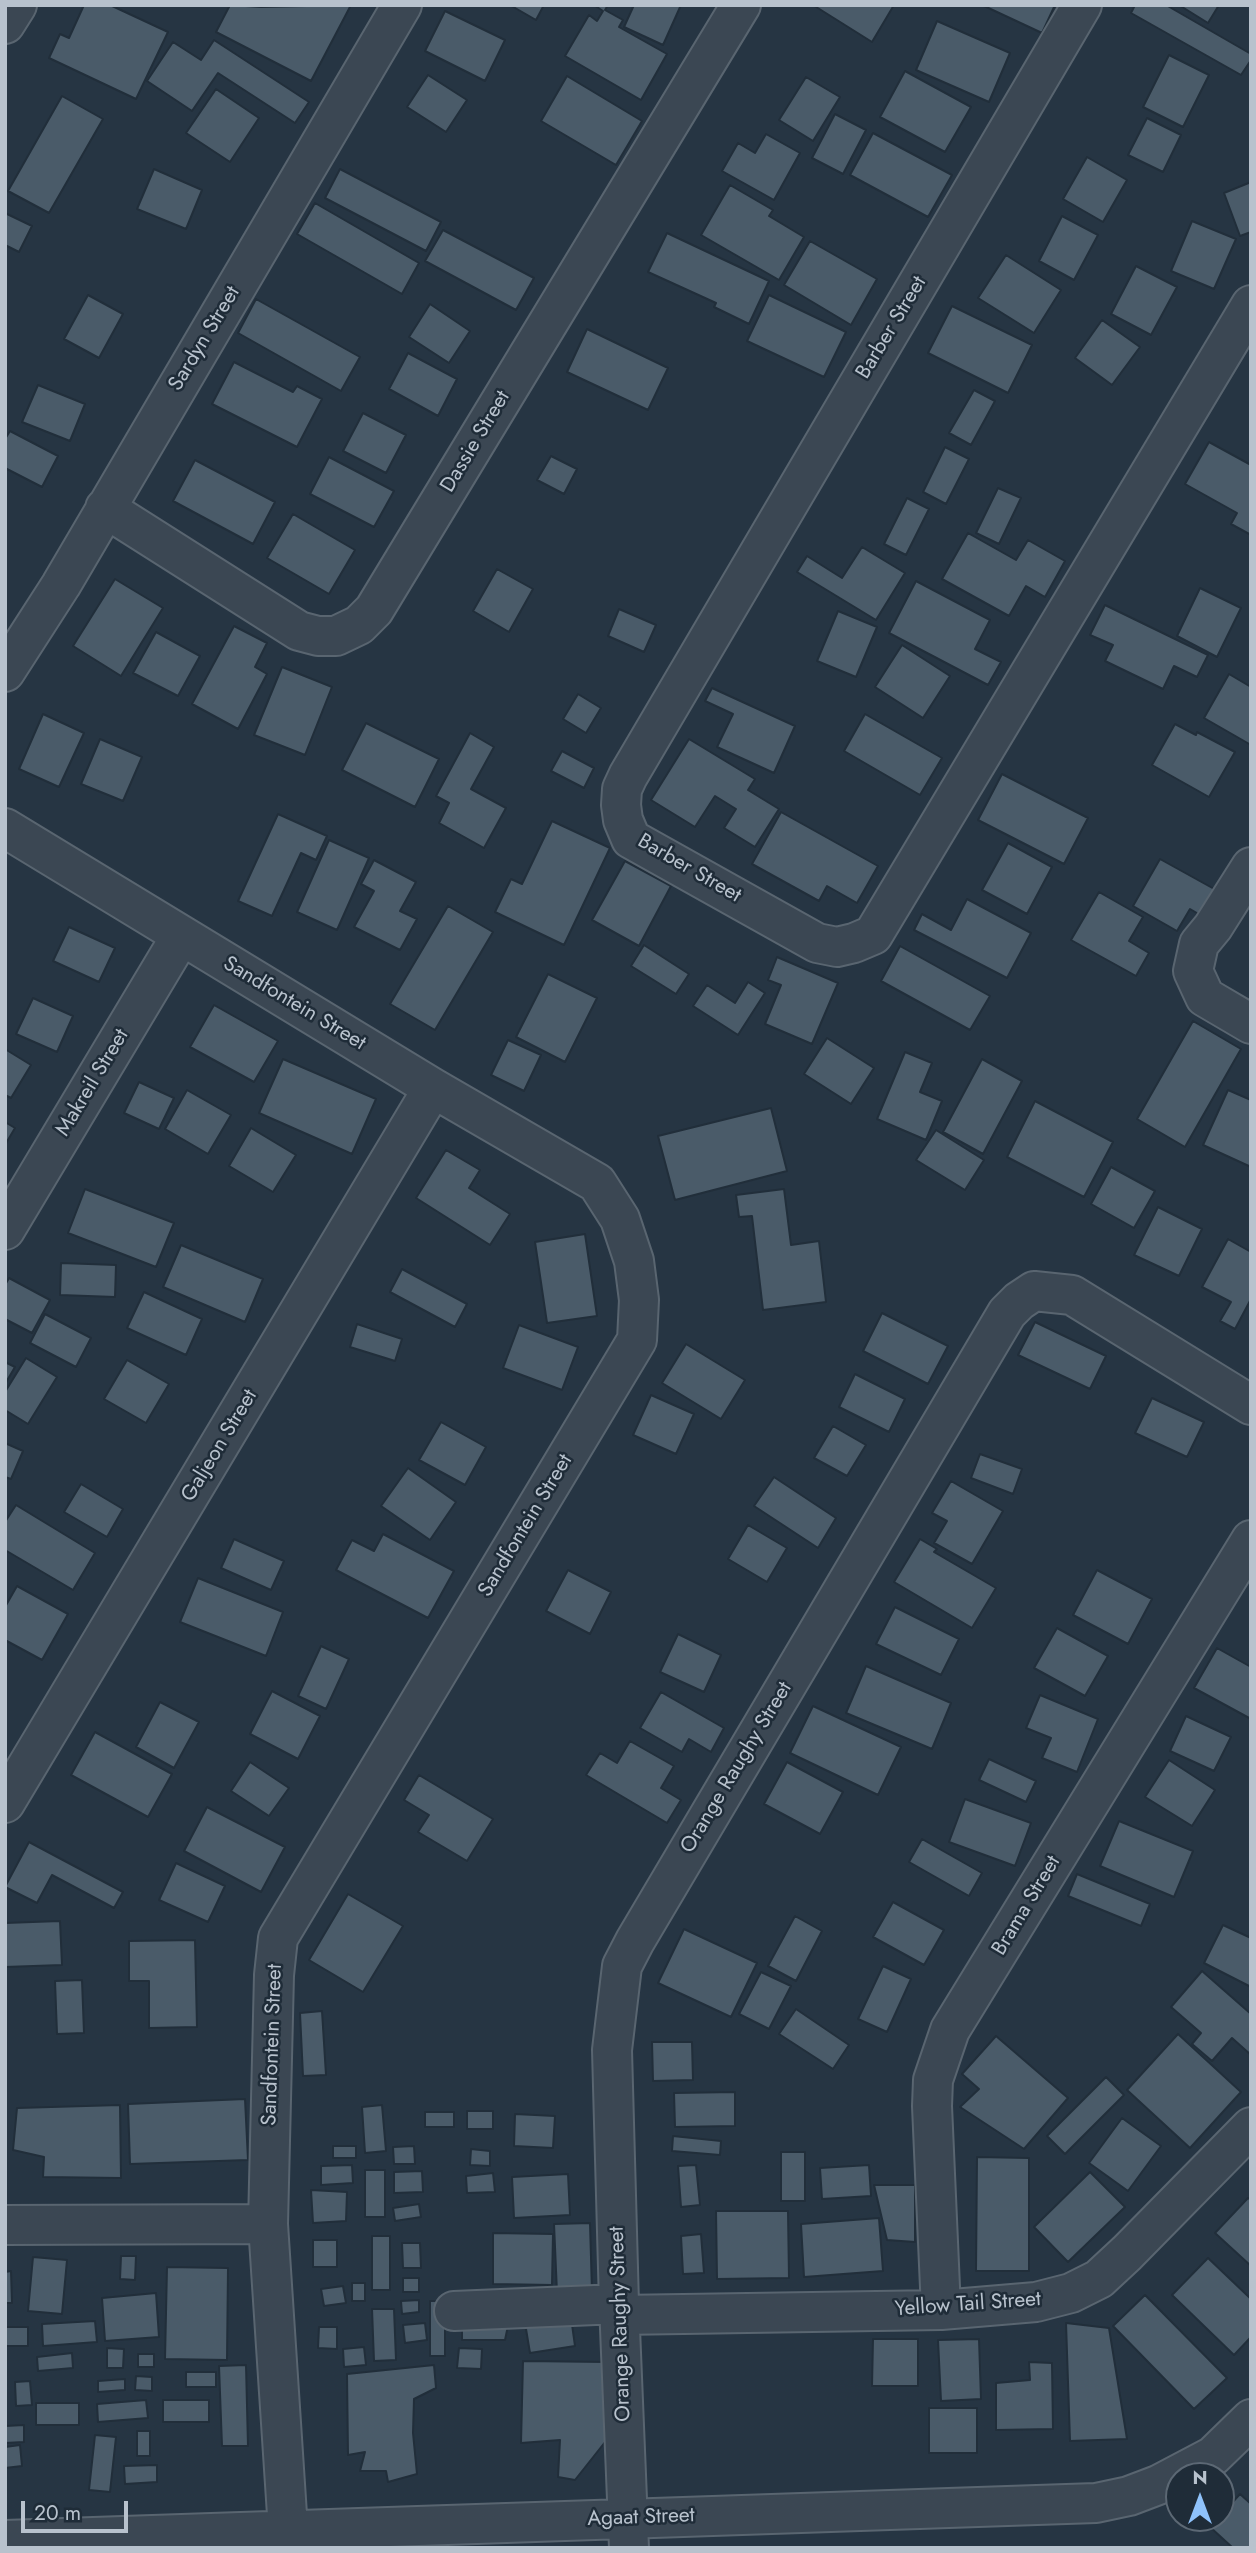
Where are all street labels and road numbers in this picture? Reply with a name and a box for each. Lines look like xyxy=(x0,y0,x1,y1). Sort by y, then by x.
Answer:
street label: Barber Street xyxy=(851,272,933,384)
street label: Sardyn Street xyxy=(164,282,246,396)
street label: Dassie Street xyxy=(436,387,516,497)
street label: Barber Street xyxy=(633,829,745,909)
street label: Sandfontein Street xyxy=(218,952,370,1056)
street label: Makreil Street xyxy=(51,1025,135,1141)
street label: Galjeon Street xyxy=(177,1385,263,1507)
street label: Sandfontein Street xyxy=(474,1450,578,1602)
street label: Orange Raughy Street xyxy=(676,1678,798,1858)
street label: Brama Street xyxy=(987,1852,1067,1960)
street label: Sandfontein Street xyxy=(258,1964,288,2126)
street label: Orange Raughy Street xyxy=(605,2226,637,2422)
street label: Yellow Tail Street xyxy=(894,2287,1042,2323)
street label: Agaat Street xyxy=(587,2504,695,2532)

